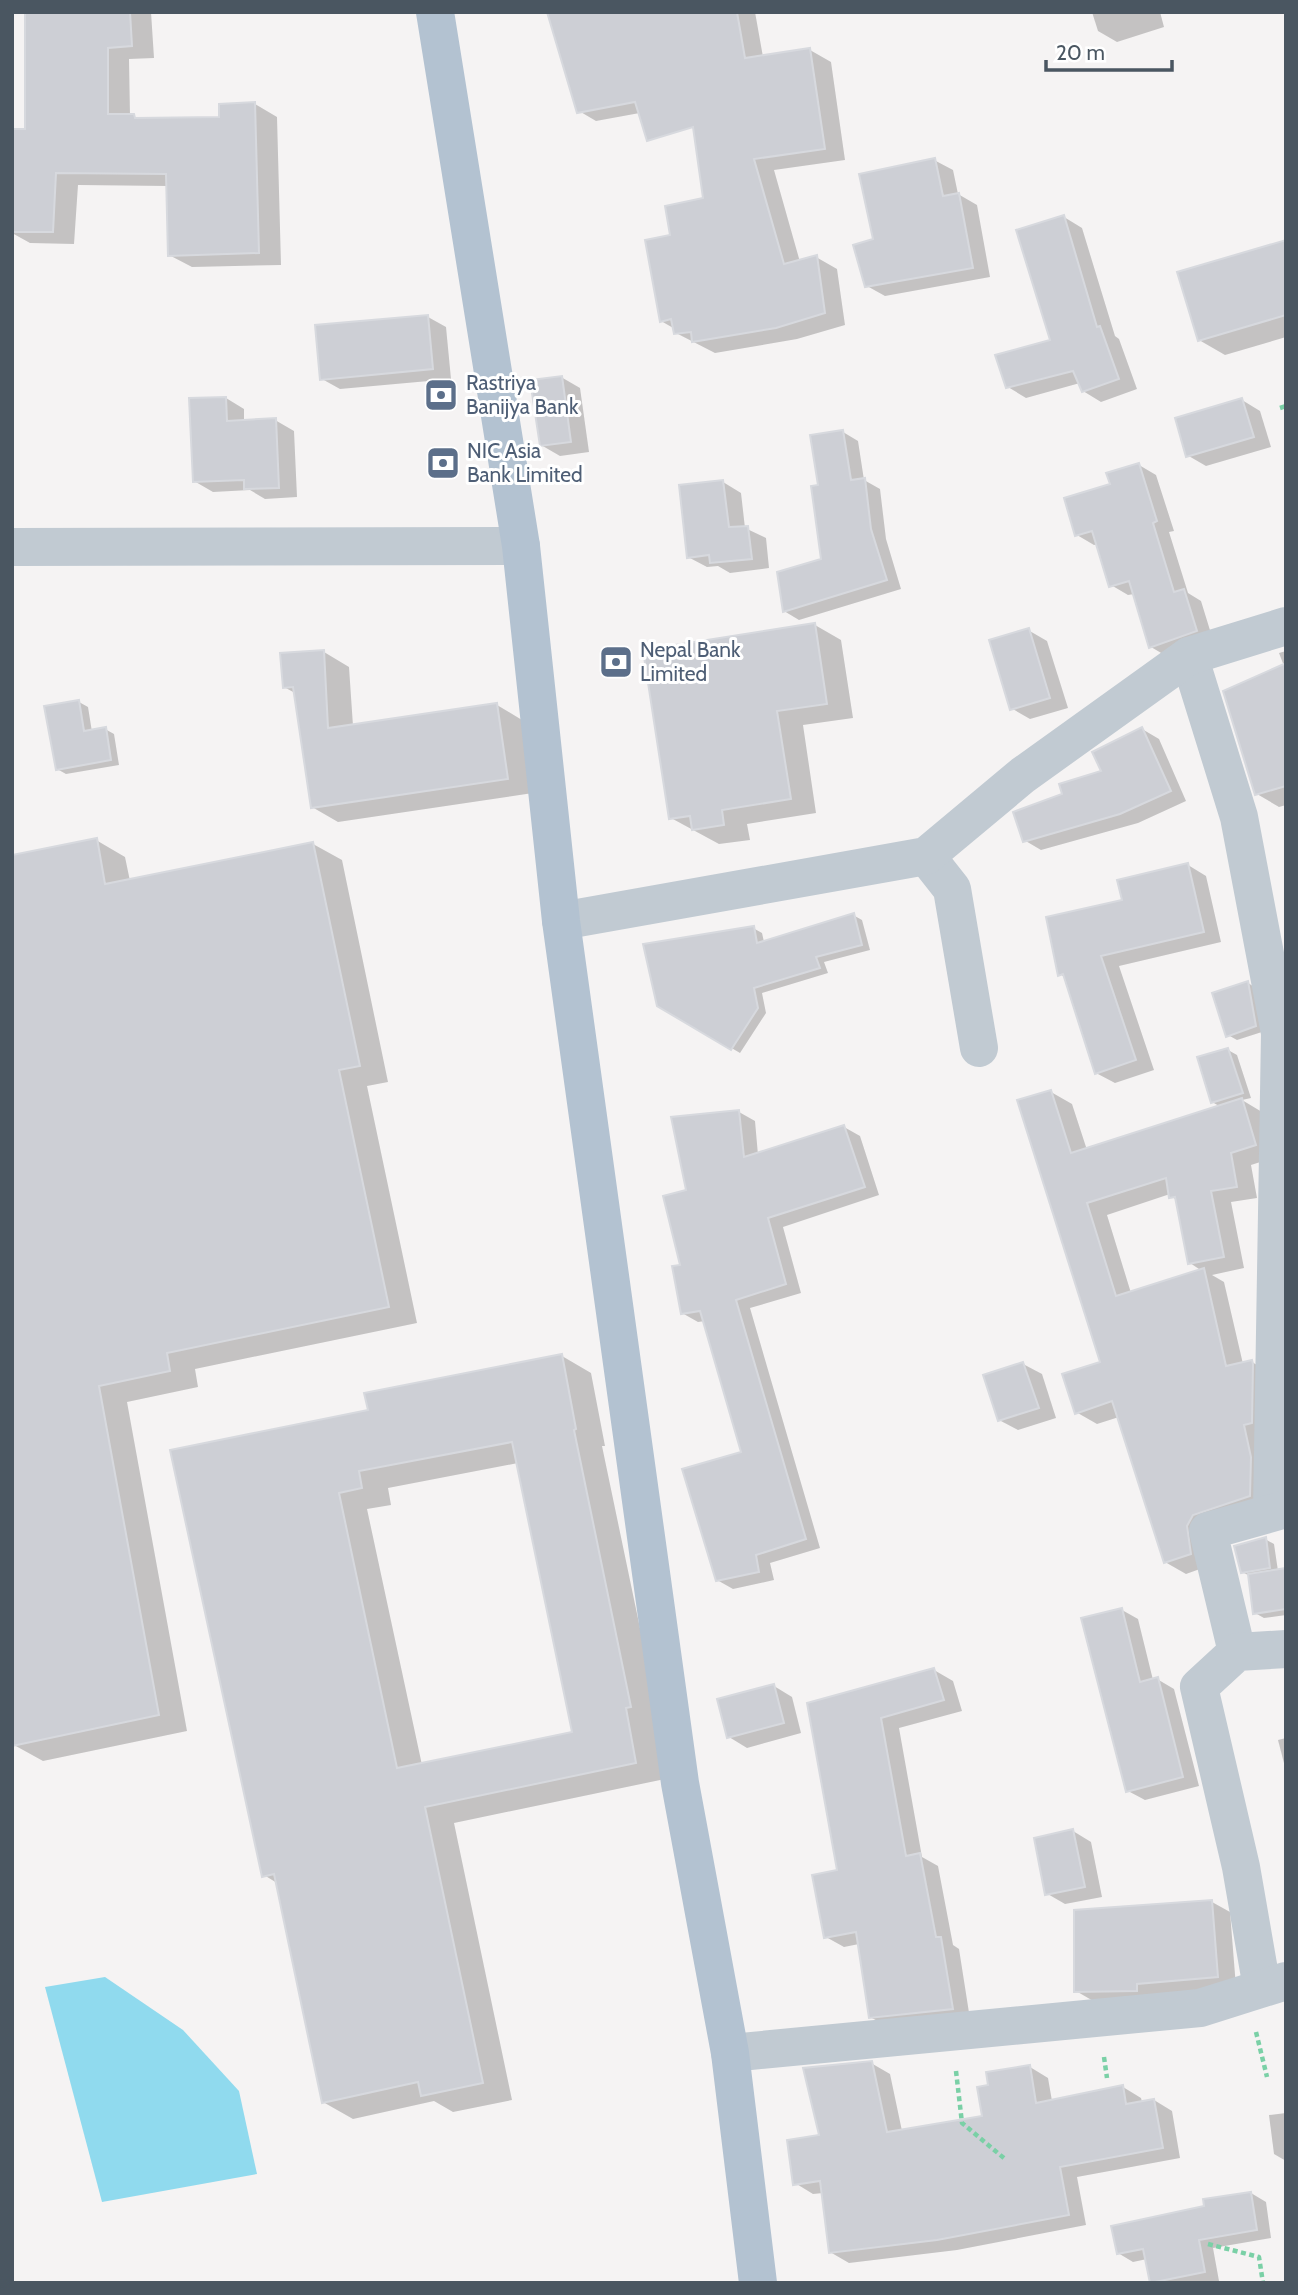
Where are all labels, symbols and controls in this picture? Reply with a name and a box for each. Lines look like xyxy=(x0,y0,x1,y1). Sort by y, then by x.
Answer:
scale bar xyxy=(1046,28,1172,72)
text: 20 m xyxy=(1056,40,1105,65)
place label: Rastriya Banijya Bank xyxy=(466,370,579,420)
bank icon: Rastriya Banijya Bank xyxy=(422,376,460,414)
place label: NIC Asia Bank Limited xyxy=(467,438,583,487)
bank icon: NIC Asia Bank Limited xyxy=(424,444,462,482)
place label: Nepal Bank Limited xyxy=(640,637,741,686)
bank icon: Nepal Bank Limited xyxy=(597,643,635,681)

